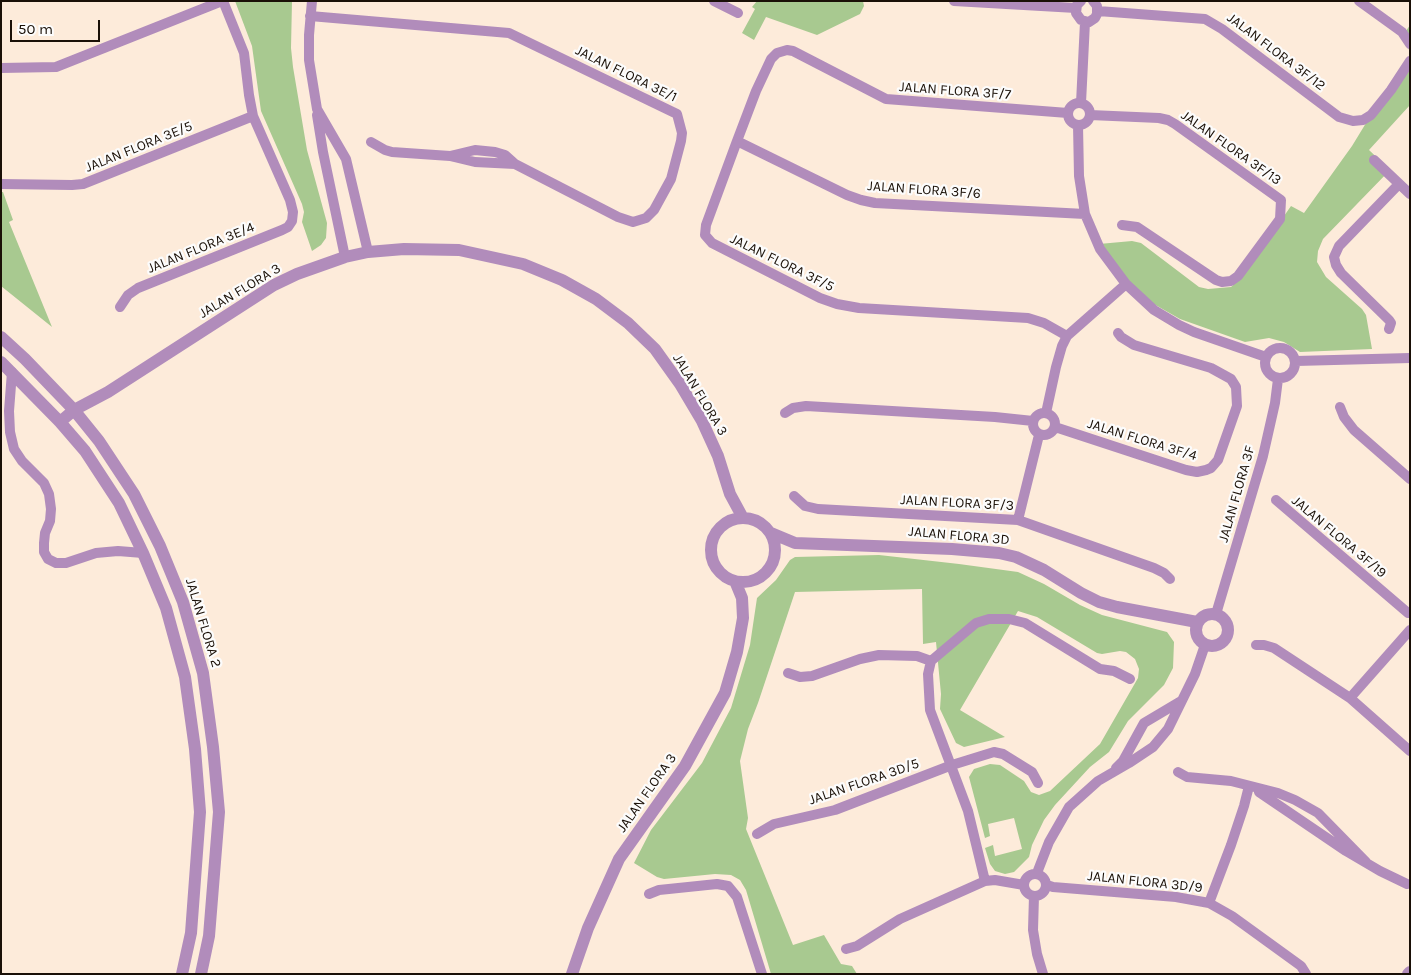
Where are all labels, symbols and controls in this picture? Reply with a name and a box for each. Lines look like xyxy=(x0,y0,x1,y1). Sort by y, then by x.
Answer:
scale bar xyxy=(12,10,102,42)
street label: JALAN FLORA 3F/12 xyxy=(1224,10,1328,94)
text: 50 m xyxy=(18,20,53,38)
street label: JALAN FLORA 3E/1 xyxy=(573,42,679,106)
street label: JALAN FLORA 3F/7 xyxy=(898,79,1012,103)
street label: JALAN FLORA 3F/13 xyxy=(1178,107,1284,189)
street label: JALAN FLORA 3E/5 xyxy=(83,118,195,176)
street label: JALAN FLORA 3F/6 xyxy=(867,178,981,202)
street label: JALAN FLORA 3E/4 xyxy=(145,219,257,277)
street label: JALAN FLORA 3F/5 xyxy=(727,231,837,295)
street label: JALAN FLORA 3 xyxy=(196,260,284,322)
street label: JALAN FLORA 3 xyxy=(669,351,731,439)
street label: JALAN FLORA 3F/4 xyxy=(1085,415,1199,465)
street label: JALAN FLORA 3F xyxy=(1215,444,1259,544)
street label: JALAN FLORA 3F/3 xyxy=(900,492,1014,514)
street label: JALAN FLORA 3F/19 xyxy=(1288,493,1390,581)
street label: JALAN FLORA 3D xyxy=(908,523,1010,549)
street label: JALAN FLORA 2 xyxy=(181,576,225,670)
street label: JALAN FLORA 3 xyxy=(614,750,680,836)
street label: JALAN FLORA 3D/5 xyxy=(807,755,921,809)
street label: JALAN FLORA 3D/9 xyxy=(1087,868,1203,896)

